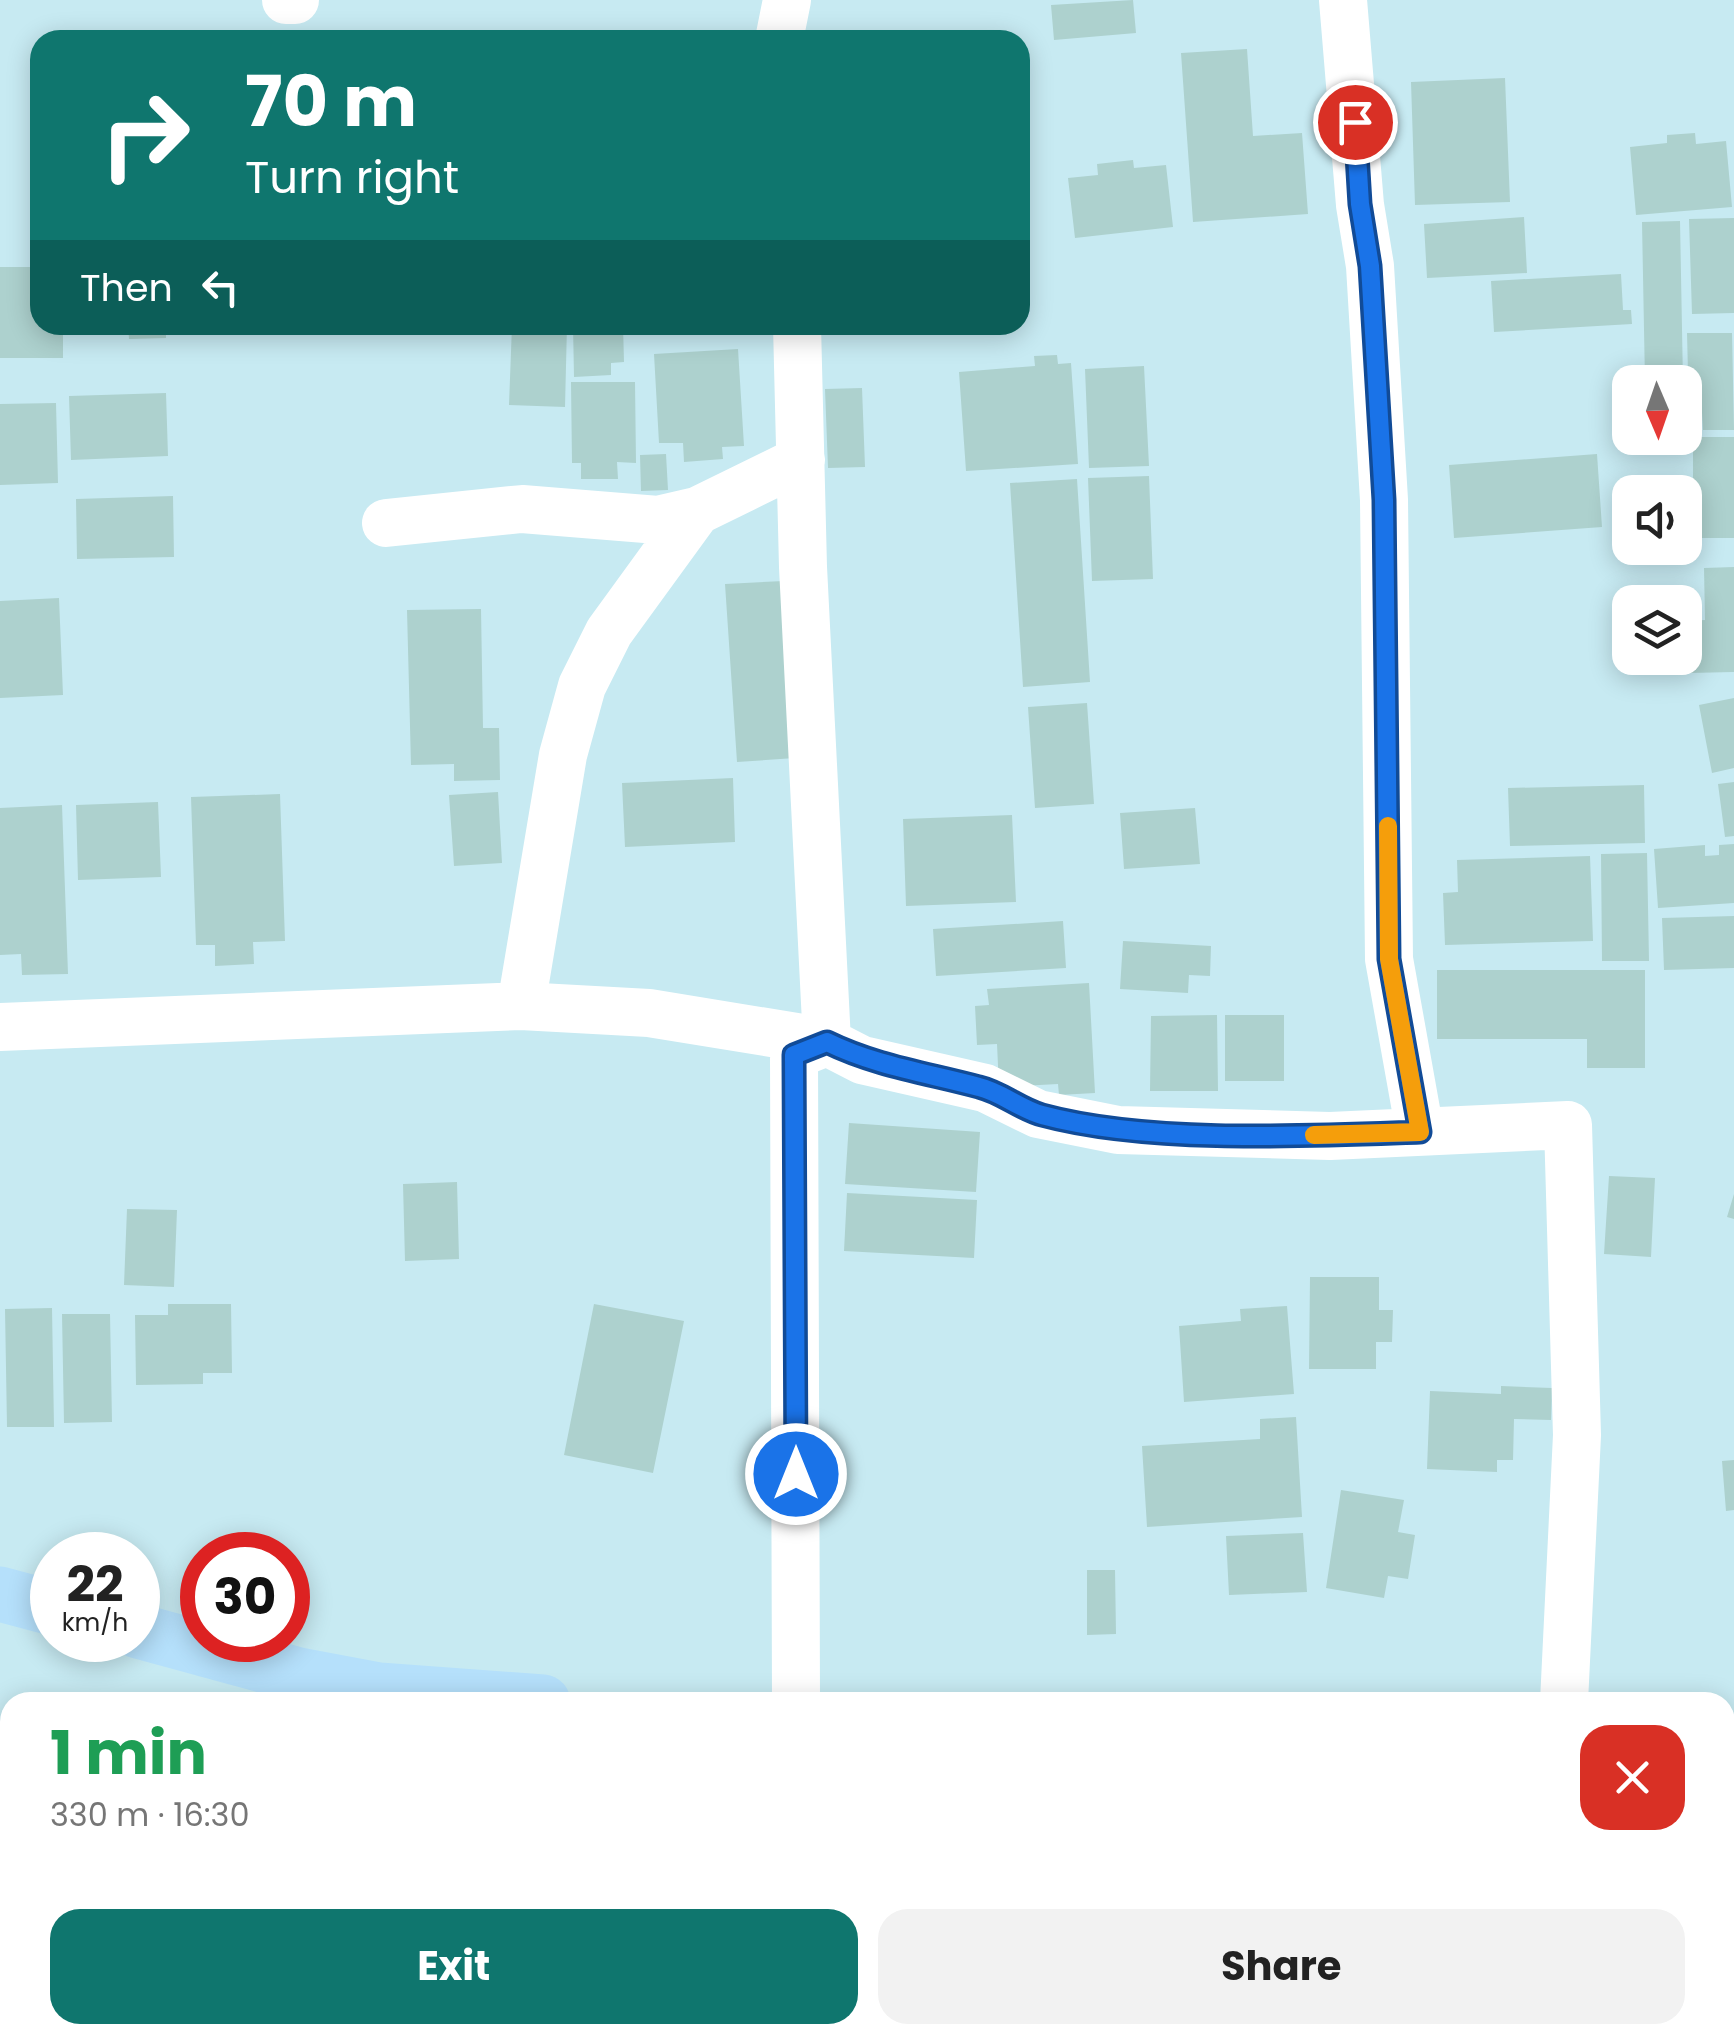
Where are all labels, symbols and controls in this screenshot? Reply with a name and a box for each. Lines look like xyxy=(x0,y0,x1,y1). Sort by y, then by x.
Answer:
text: 70 m xyxy=(245,52,417,151)
icon: right xyxy=(80,70,210,200)
pin xyxy=(1313,80,1398,165)
icon: arrive xyxy=(1328,95,1383,150)
text: Turn right xyxy=(245,146,459,209)
icon: left xyxy=(193,260,248,315)
text: Then xyxy=(80,261,173,314)
north arrow xyxy=(1612,365,1702,455)
map controls xyxy=(1612,365,1702,675)
button: sound xyxy=(1612,475,1702,565)
button: layers xyxy=(1612,585,1702,675)
position arrow xyxy=(744,1422,848,1526)
speed limit sign: 30 xyxy=(180,1532,310,1662)
text: 22 xyxy=(66,1549,124,1620)
text: km/h xyxy=(62,1605,128,1640)
text: 1 min xyxy=(50,1711,207,1795)
button: close xyxy=(1580,1725,1685,1830)
text: 330 m · 16:30 xyxy=(50,1792,250,1837)
button: Exit xyxy=(50,1909,858,2024)
button: Share xyxy=(878,1909,1685,2024)

